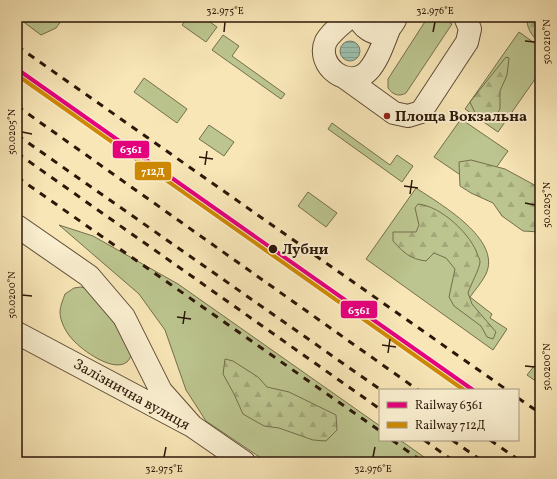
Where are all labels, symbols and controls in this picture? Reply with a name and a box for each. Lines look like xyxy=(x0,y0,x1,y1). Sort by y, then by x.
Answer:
text: 32.975°E xyxy=(206,4,244,18)
text: 32.976°E xyxy=(416,4,454,18)
text: 50.0210°N xyxy=(540,19,554,65)
place label: Площа Вокзальна xyxy=(395,107,527,128)
text: 50.0205°N xyxy=(5,108,19,155)
marker: Площа Вокзальна xyxy=(382,111,392,121)
line badge: 6361 xyxy=(112,140,150,159)
text: 6361 xyxy=(120,143,142,158)
line badge: 712Д xyxy=(134,161,172,181)
text: 712Д xyxy=(141,165,165,180)
text: 50.0205°N xyxy=(540,181,554,228)
place label: Лубни xyxy=(282,240,329,261)
marker: Лубни xyxy=(267,243,279,255)
text: 50.0200°N xyxy=(5,271,19,319)
line badge: 6361 xyxy=(340,300,378,319)
text: 6361 xyxy=(348,304,370,319)
text: 50.0200°N xyxy=(540,343,554,391)
street label: Залізнична вулиця xyxy=(69,355,193,436)
legend xyxy=(379,389,519,441)
text: Railway 6361 xyxy=(415,398,483,414)
text: Railway 712Д xyxy=(415,418,486,434)
text: 32.975°E xyxy=(145,462,183,476)
text: 32.976°E xyxy=(354,462,392,476)

